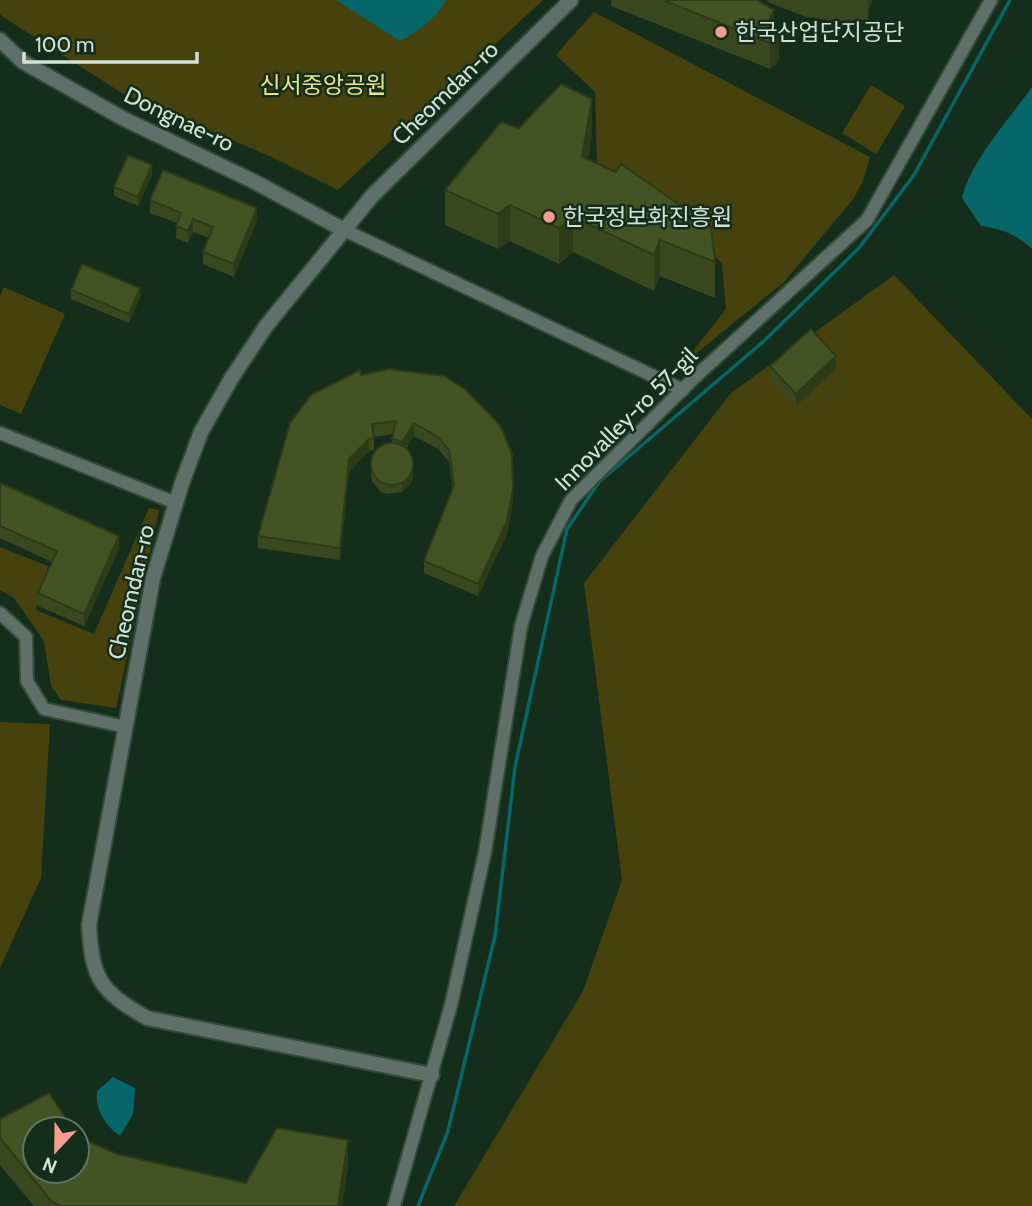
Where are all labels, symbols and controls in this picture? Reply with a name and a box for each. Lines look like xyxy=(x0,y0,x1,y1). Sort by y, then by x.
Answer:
place label: 한국산업단지공단 xyxy=(735,18,904,46)
scale bar xyxy=(24,21,198,65)
marker: 한국산업단지공단 xyxy=(713,24,729,40)
text: 100 m xyxy=(35,32,94,57)
street label: Cheomdan-ro xyxy=(386,35,504,151)
park label: 신서중앙공원 xyxy=(260,71,386,99)
street label: Dongnae-ro xyxy=(120,80,238,158)
place label: 한국정보화진흥원 xyxy=(563,203,732,231)
marker: 한국정보화진흥원 xyxy=(541,209,557,225)
street label: Innovalley-ro 57-gil xyxy=(549,341,704,496)
street label: Cheomdan-ro xyxy=(102,522,160,662)
north arrow xyxy=(21,1115,91,1185)
text: N xyxy=(39,1152,60,1178)

